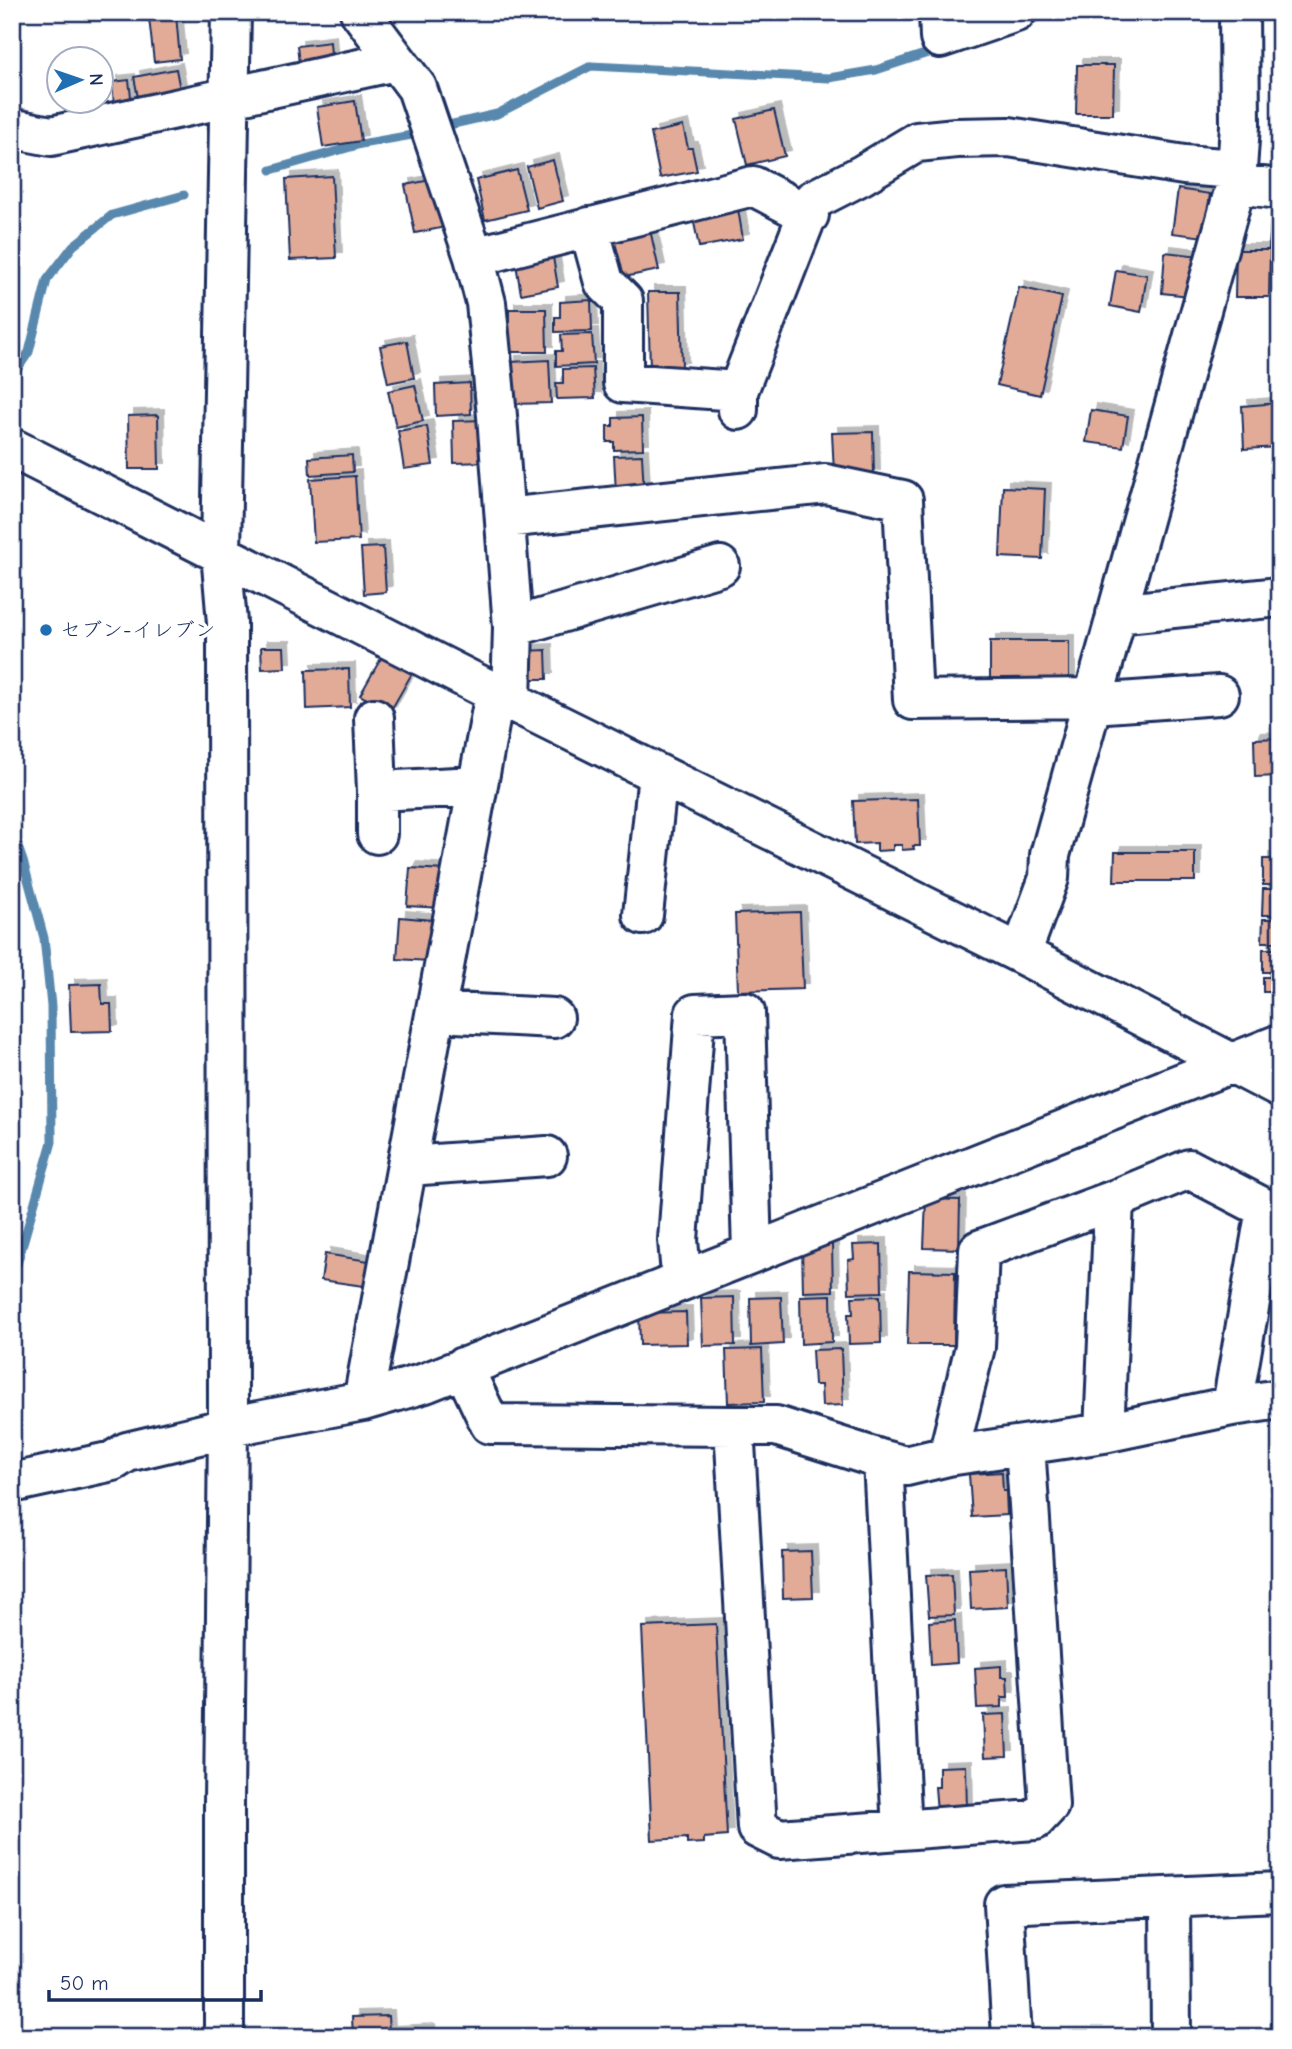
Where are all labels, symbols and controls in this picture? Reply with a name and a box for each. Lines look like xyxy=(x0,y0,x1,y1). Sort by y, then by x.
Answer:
north arrow xyxy=(46,46,116,116)
text: N xyxy=(85,73,107,86)
place label: セブン-イレブン xyxy=(60,618,215,642)
marker: セブン-イレブン xyxy=(38,622,54,638)
scale bar xyxy=(49,1958,261,2002)
text: 50 m xyxy=(60,1971,109,1995)

